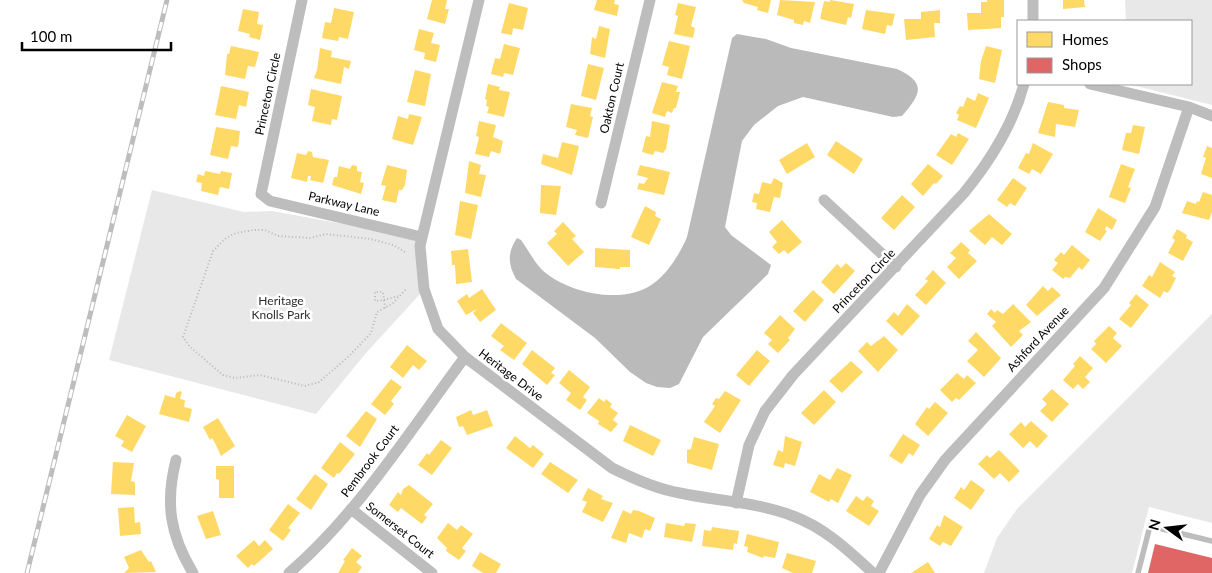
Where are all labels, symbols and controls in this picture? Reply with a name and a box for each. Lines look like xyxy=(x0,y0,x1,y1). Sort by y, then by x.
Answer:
scale bar xyxy=(22,20,171,52)
legend xyxy=(1017,20,1192,85)
text: 100 m xyxy=(30,27,72,45)
text: Homes xyxy=(1062,30,1108,48)
street label: Princeton Circle xyxy=(251,51,284,136)
text: Shops xyxy=(1062,55,1102,73)
street label: Oakton Court xyxy=(596,60,627,135)
street label: Parkway Lane xyxy=(307,188,381,219)
street label: Princeton Circle xyxy=(829,245,898,316)
park label: Heritage Knolls Park xyxy=(252,293,311,322)
street label: Ashford Avenue xyxy=(1004,303,1072,374)
street label: Heritage Drive xyxy=(476,345,547,404)
street label: Pembrook Court xyxy=(337,421,402,500)
street label: Somerset Court xyxy=(363,498,438,561)
north arrow xyxy=(1142,503,1192,553)
text: N xyxy=(1144,517,1164,532)

